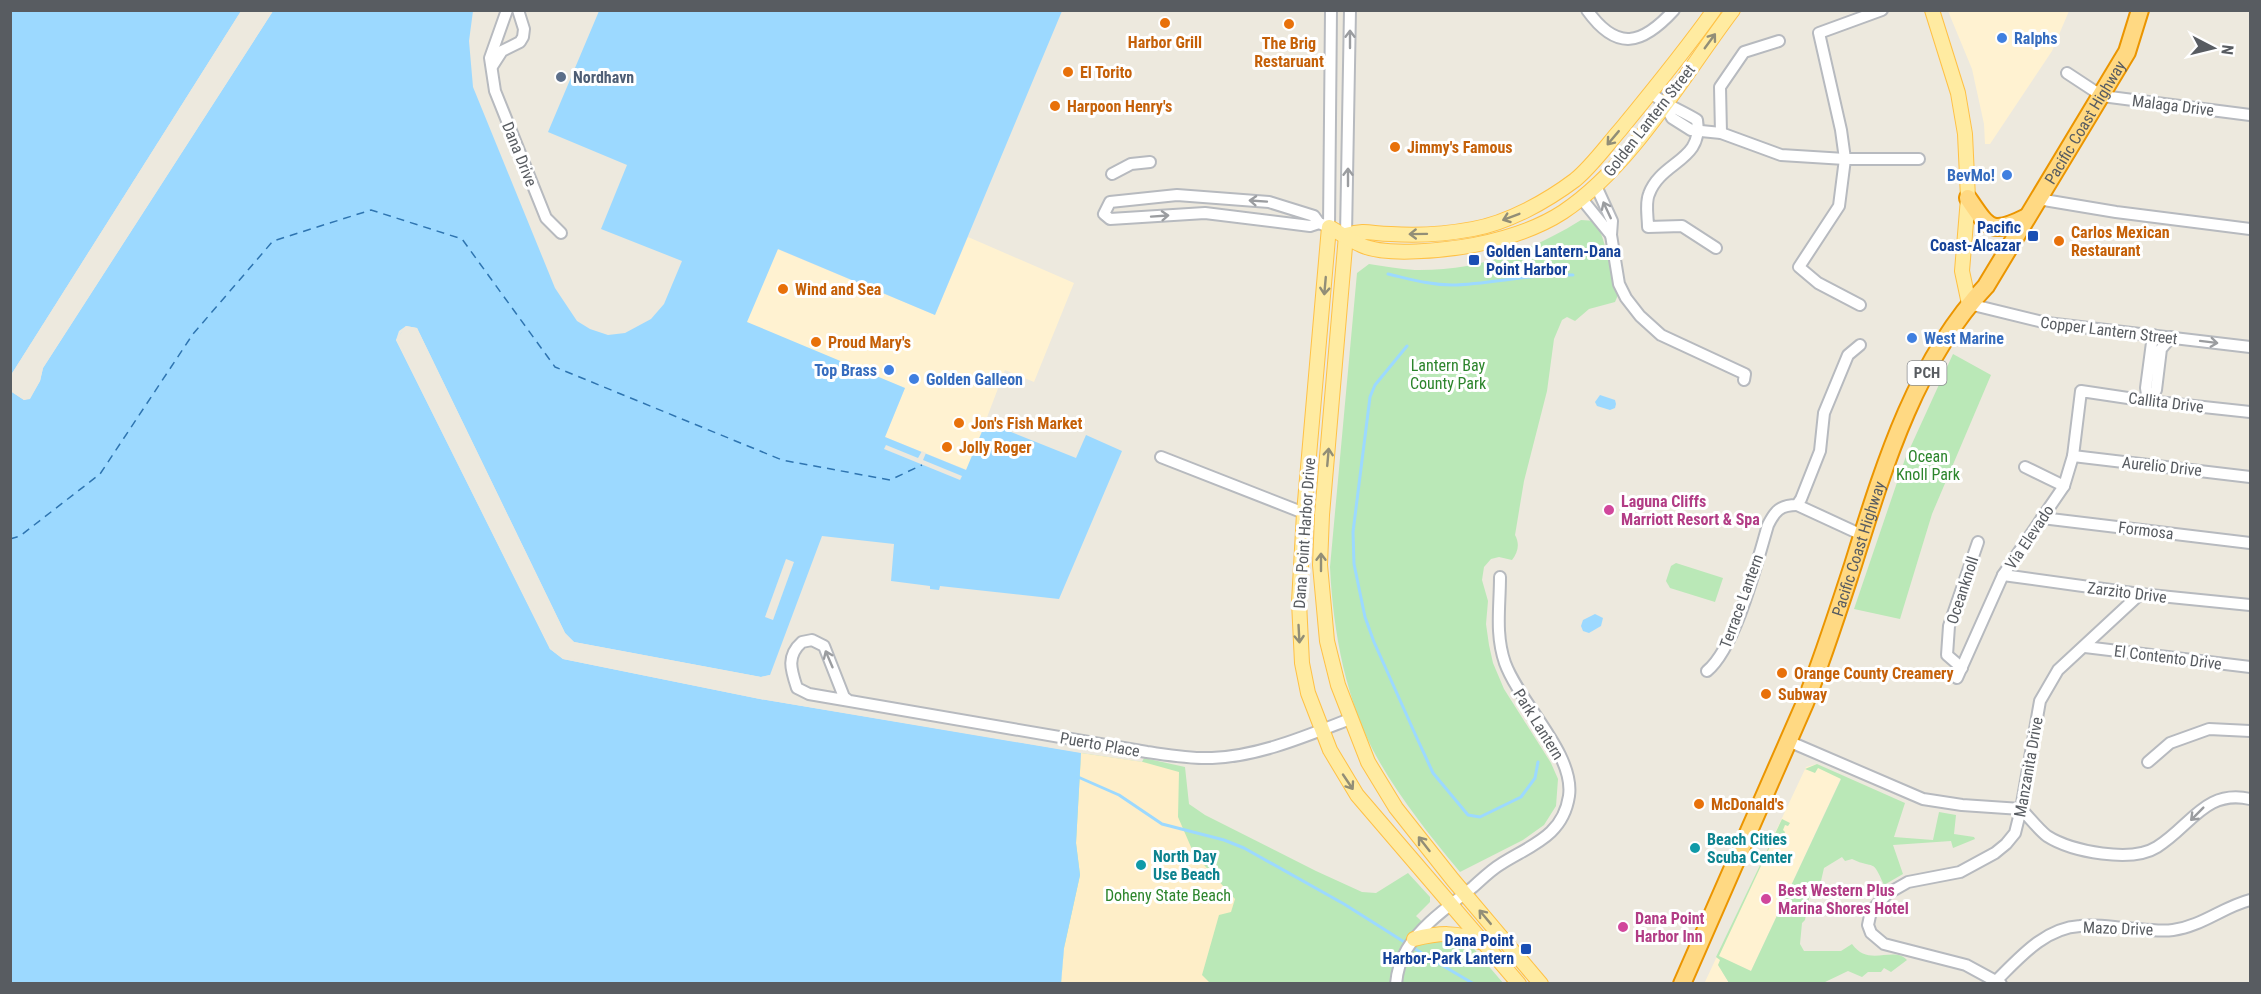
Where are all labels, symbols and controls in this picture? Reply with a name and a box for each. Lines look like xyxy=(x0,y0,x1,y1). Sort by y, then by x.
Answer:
marker: Harbor Grill xyxy=(1158,16,1172,30)
marker: The Brig Restaruant xyxy=(1282,17,1296,31)
north arrow xyxy=(2183,18,2243,78)
place label: Ralphs xyxy=(2014,29,2057,48)
one-way arrow xyxy=(1344,30,1356,50)
marker: Ralphs xyxy=(1995,31,2009,45)
place label: Harbor Grill xyxy=(1128,33,1202,52)
place label: The Brig Restaruant xyxy=(1254,34,1324,71)
one-way arrow xyxy=(1704,34,1716,50)
text: N xyxy=(2217,44,2237,56)
street label: Pacific Coast Highway xyxy=(2041,57,2130,188)
street label: Golden Lantern Street xyxy=(1600,60,1699,180)
place label: El Torito xyxy=(1080,63,1132,82)
marker: El Torito xyxy=(1061,65,1075,79)
place label: Nordhavn xyxy=(573,68,634,87)
marker: Nordhavn xyxy=(554,70,568,84)
street label: Malaga Drive xyxy=(2131,91,2215,120)
place label: Harpoon Henry's xyxy=(1067,97,1172,116)
marker: Harpoon Henry's xyxy=(1048,99,1062,113)
street label: Dana Drive xyxy=(498,119,541,189)
one-way arrow xyxy=(1606,130,1620,145)
place label: Jimmy's Famous xyxy=(1407,138,1513,157)
marker: Jimmy's Famous xyxy=(1388,140,1402,154)
place label: BevMo! xyxy=(1947,166,1995,185)
one-way arrow xyxy=(1343,167,1354,187)
marker: BevMo! xyxy=(2000,168,2014,182)
one-way arrow xyxy=(1249,195,1269,206)
one-way arrow xyxy=(1601,202,1613,220)
one-way arrow xyxy=(1149,210,1169,221)
one-way arrow xyxy=(1502,212,1520,223)
place label: Pacific Coast-Alcazar xyxy=(1930,218,2021,255)
place label: Carlos Mexican Restaurant xyxy=(2071,223,2170,260)
one-way arrow xyxy=(1409,228,1429,240)
marker: Pacific Coast-Alcazar xyxy=(2026,229,2040,243)
marker: Carlos Mexican Restaurant xyxy=(2052,234,2066,248)
place label: Golden Lantern-Dana Point Harbor xyxy=(1486,242,1622,279)
marker: Golden Lantern-Dana Point Harbor xyxy=(1467,253,1481,267)
one-way arrow xyxy=(1319,275,1330,295)
place label: Wind and Sea xyxy=(795,280,882,299)
marker: Wind and Sea xyxy=(776,282,790,296)
street label: Copper Lantern Street xyxy=(2039,313,2179,348)
place label: West Marine xyxy=(1924,329,2004,348)
marker: West Marine xyxy=(1905,331,1919,345)
place label: Proud Mary's xyxy=(828,333,911,352)
marker: Proud Mary's xyxy=(809,335,823,349)
one-way arrow xyxy=(2199,337,2218,348)
park label: Lantern Bay County Park xyxy=(1410,356,1487,393)
place label: Top Brass xyxy=(814,361,877,380)
road number: PCH xyxy=(1908,361,1946,385)
marker: Top Brass xyxy=(882,363,896,377)
place label: Golden Galleon xyxy=(926,370,1023,389)
marker: Golden Galleon xyxy=(907,372,921,386)
street label: Callita Drive xyxy=(2127,388,2205,417)
place label: Jon's Fish Market xyxy=(971,414,1082,433)
marker: Jon's Fish Market xyxy=(952,416,966,430)
place label: Jolly Roger xyxy=(959,438,1032,457)
marker: Jolly Roger xyxy=(940,440,954,454)
one-way arrow xyxy=(1323,447,1334,467)
park label: Ocean Knoll Park xyxy=(1896,447,1961,484)
street label: Aurelio Drive xyxy=(2121,453,2203,480)
street label: Dana Point Harbor Drive xyxy=(1290,457,1319,609)
street label: Pacific Coast Highway xyxy=(1828,479,1889,619)
place label: Laguna Cliffs Marriott Resort & Spa xyxy=(1621,492,1760,529)
street label: Via Elevado xyxy=(2001,502,2058,573)
marker: Laguna Cliffs Marriott Resort & Spa xyxy=(1602,503,1616,517)
street label: Formosa xyxy=(2117,518,2175,543)
one-way arrow xyxy=(1315,552,1327,572)
street label: Terrace Lantern xyxy=(1716,552,1767,651)
street label: Oceanknoll xyxy=(1943,554,1982,627)
street label: Zarzito Drive xyxy=(2086,578,2168,607)
one-way arrow xyxy=(1294,624,1305,644)
street label: El Contento Drive xyxy=(2113,641,2223,674)
one-way arrow xyxy=(823,650,834,668)
place label: Orange County Creamery xyxy=(1794,664,1954,683)
marker: Orange County Creamery xyxy=(1775,666,1789,680)
street label: Park Lantern xyxy=(1509,685,1568,763)
place label: Subway xyxy=(1778,685,1827,704)
marker: Subway xyxy=(1759,687,1773,701)
street label: Manzanita Drive xyxy=(2010,715,2047,819)
street label: Puerto Place xyxy=(1059,728,1141,761)
one-way arrow xyxy=(1342,773,1354,790)
place label: McDonald's xyxy=(1711,795,1784,814)
marker: McDonald's xyxy=(1692,797,1706,811)
one-way arrow xyxy=(2190,806,2204,821)
place label: Beach Cities Scuba Center xyxy=(1707,830,1793,867)
one-way arrow xyxy=(1418,837,1431,853)
marker: Beach Cities Scuba Center xyxy=(1688,841,1702,855)
place label: North Day Use Beach xyxy=(1153,847,1220,884)
marker: North Day Use Beach xyxy=(1134,858,1148,872)
place label: Best Western Plus Marina Shores Hotel xyxy=(1778,881,1909,918)
park label: Doheny State Beach xyxy=(1105,886,1231,905)
marker: Best Western Plus Marina Shores Hotel xyxy=(1759,892,1773,906)
one-way arrow xyxy=(1478,909,1491,925)
place label: Dana Point Harbor Inn xyxy=(1635,909,1705,946)
street label: Mazo Drive xyxy=(2083,918,2153,939)
marker: Dana Point Harbor Inn xyxy=(1616,920,1630,934)
place label: Dana Point Harbor-Park Lantern xyxy=(1382,931,1514,968)
marker: Dana Point Harbor-Park Lantern xyxy=(1519,942,1533,956)

